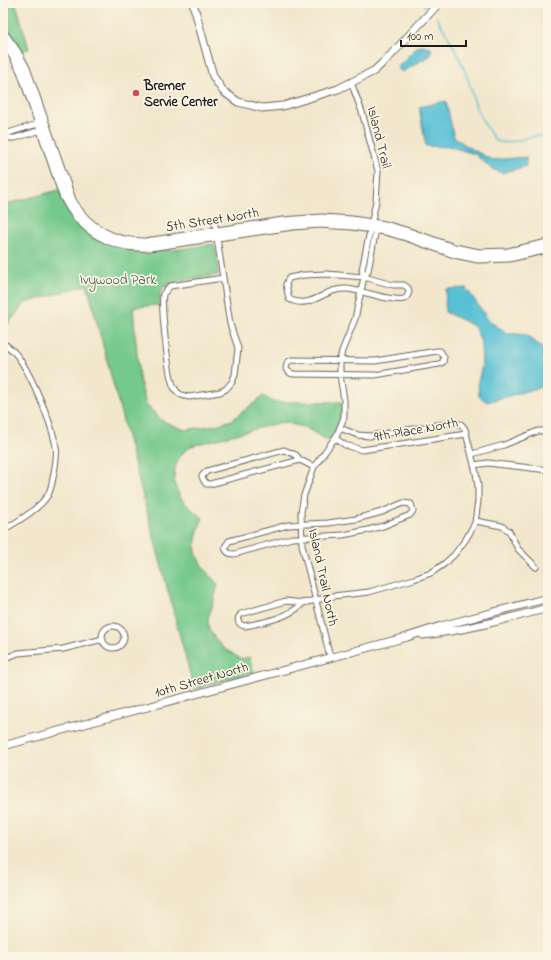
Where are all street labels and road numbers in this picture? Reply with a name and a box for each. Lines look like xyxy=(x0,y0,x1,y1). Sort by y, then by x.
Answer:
street label: Island Trail xyxy=(361,104,396,171)
street label: 5th Street North xyxy=(164,203,260,238)
street label: 9th Place North xyxy=(373,413,460,448)
street label: Island Trail North xyxy=(302,527,343,628)
street label: 10th Street North xyxy=(152,657,251,704)

